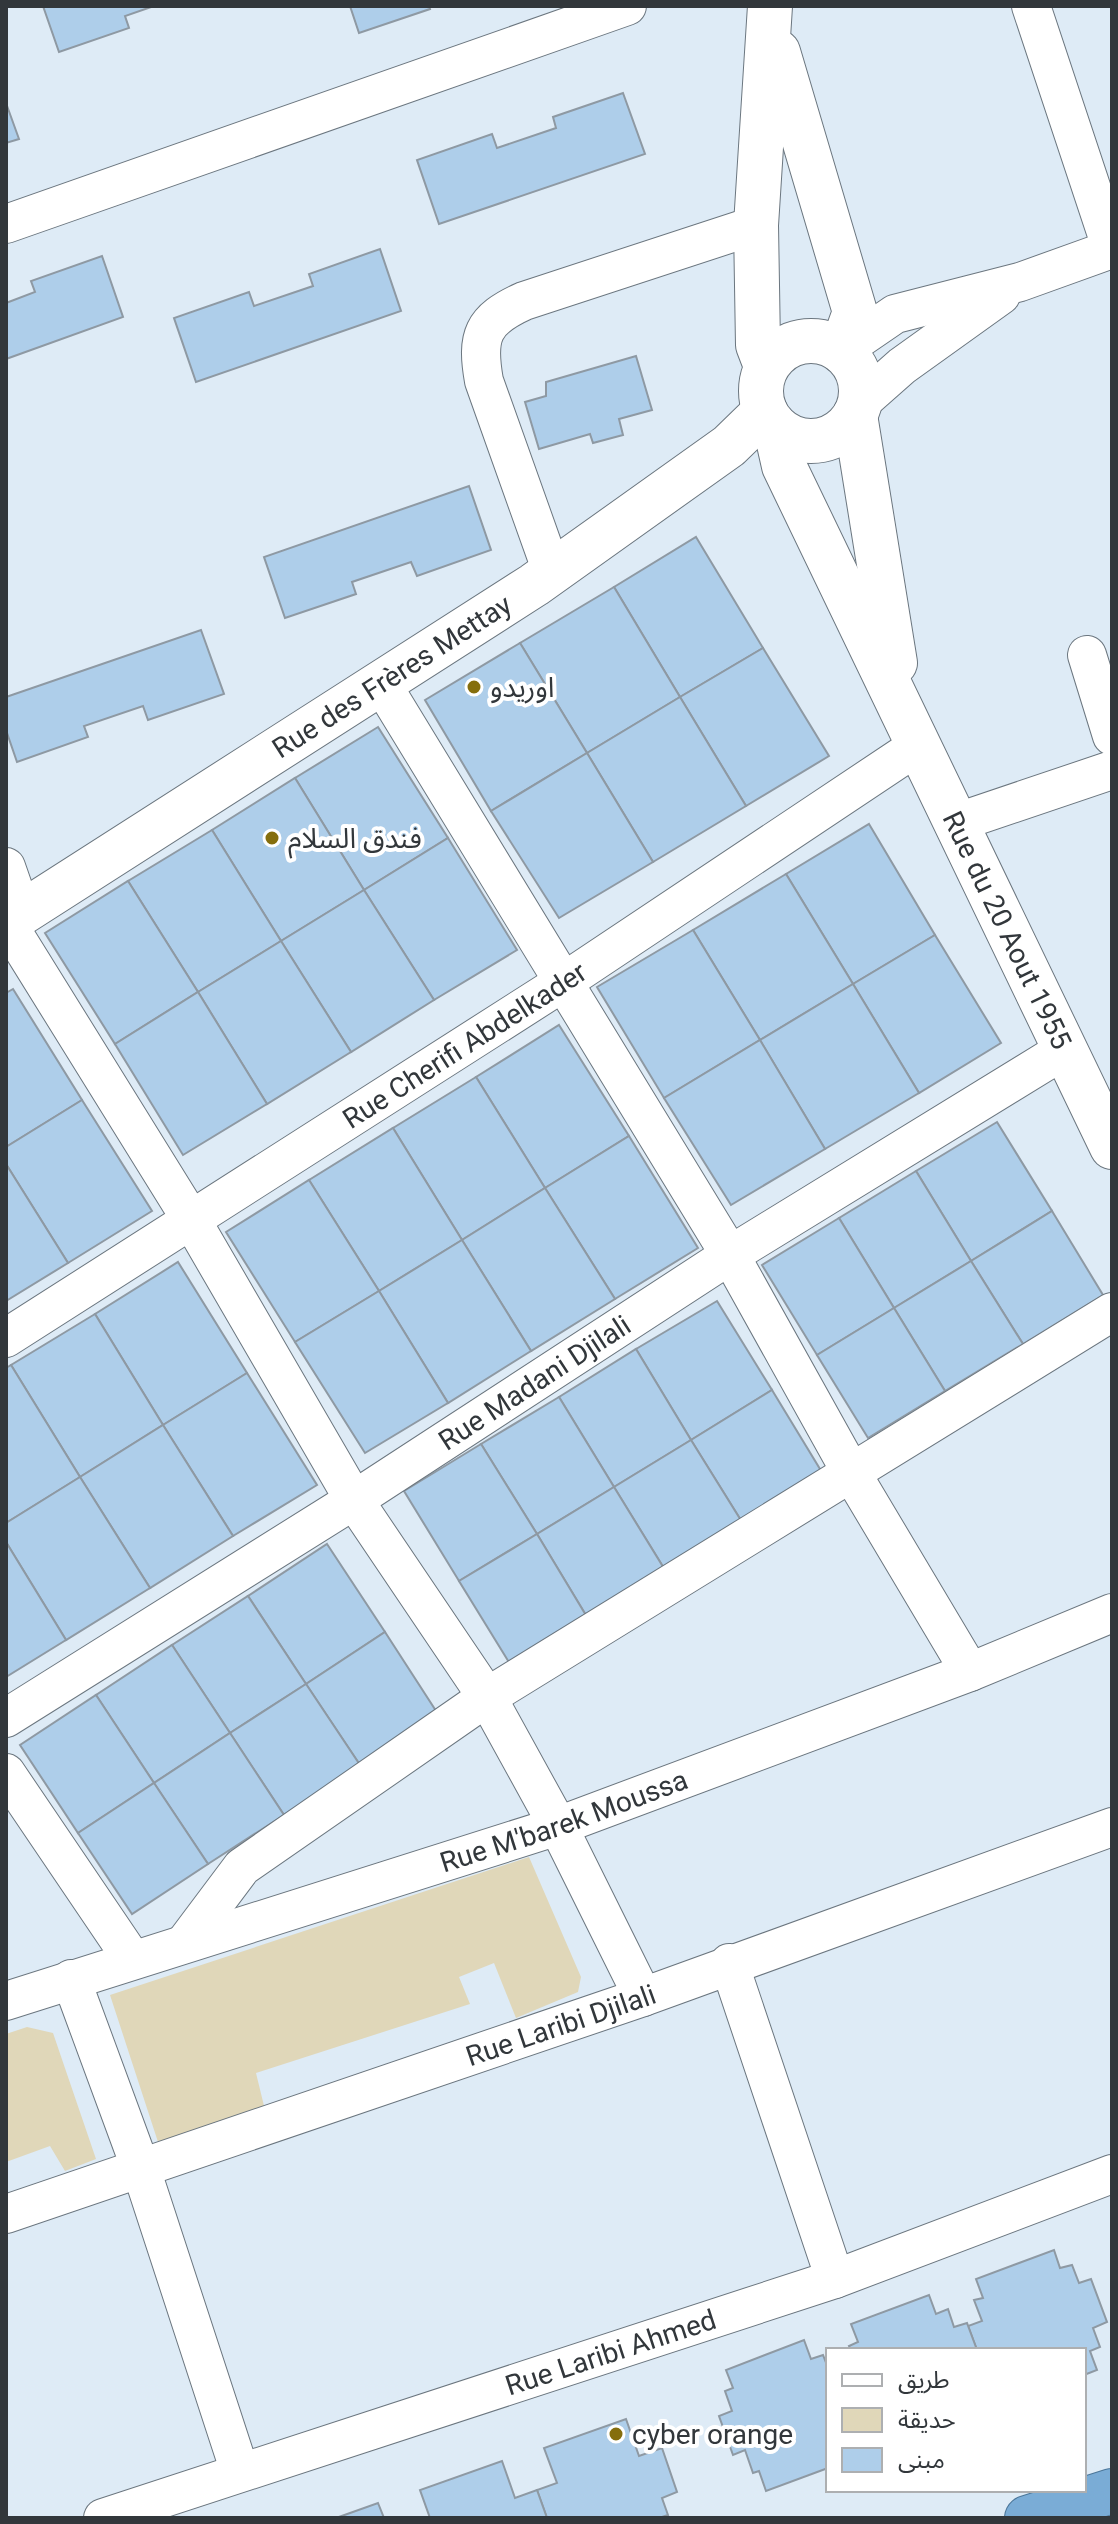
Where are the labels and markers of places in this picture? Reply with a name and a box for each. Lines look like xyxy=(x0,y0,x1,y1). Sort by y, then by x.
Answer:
place label: اوريدو xyxy=(490,671,554,704)
marker: اوريدو xyxy=(465,678,483,696)
place label: فندق السلام xyxy=(288,822,422,859)
marker: فندق السلام xyxy=(263,829,281,847)
place label: cyber orange xyxy=(632,2418,793,2451)
marker: cyber orange xyxy=(607,2425,625,2443)

